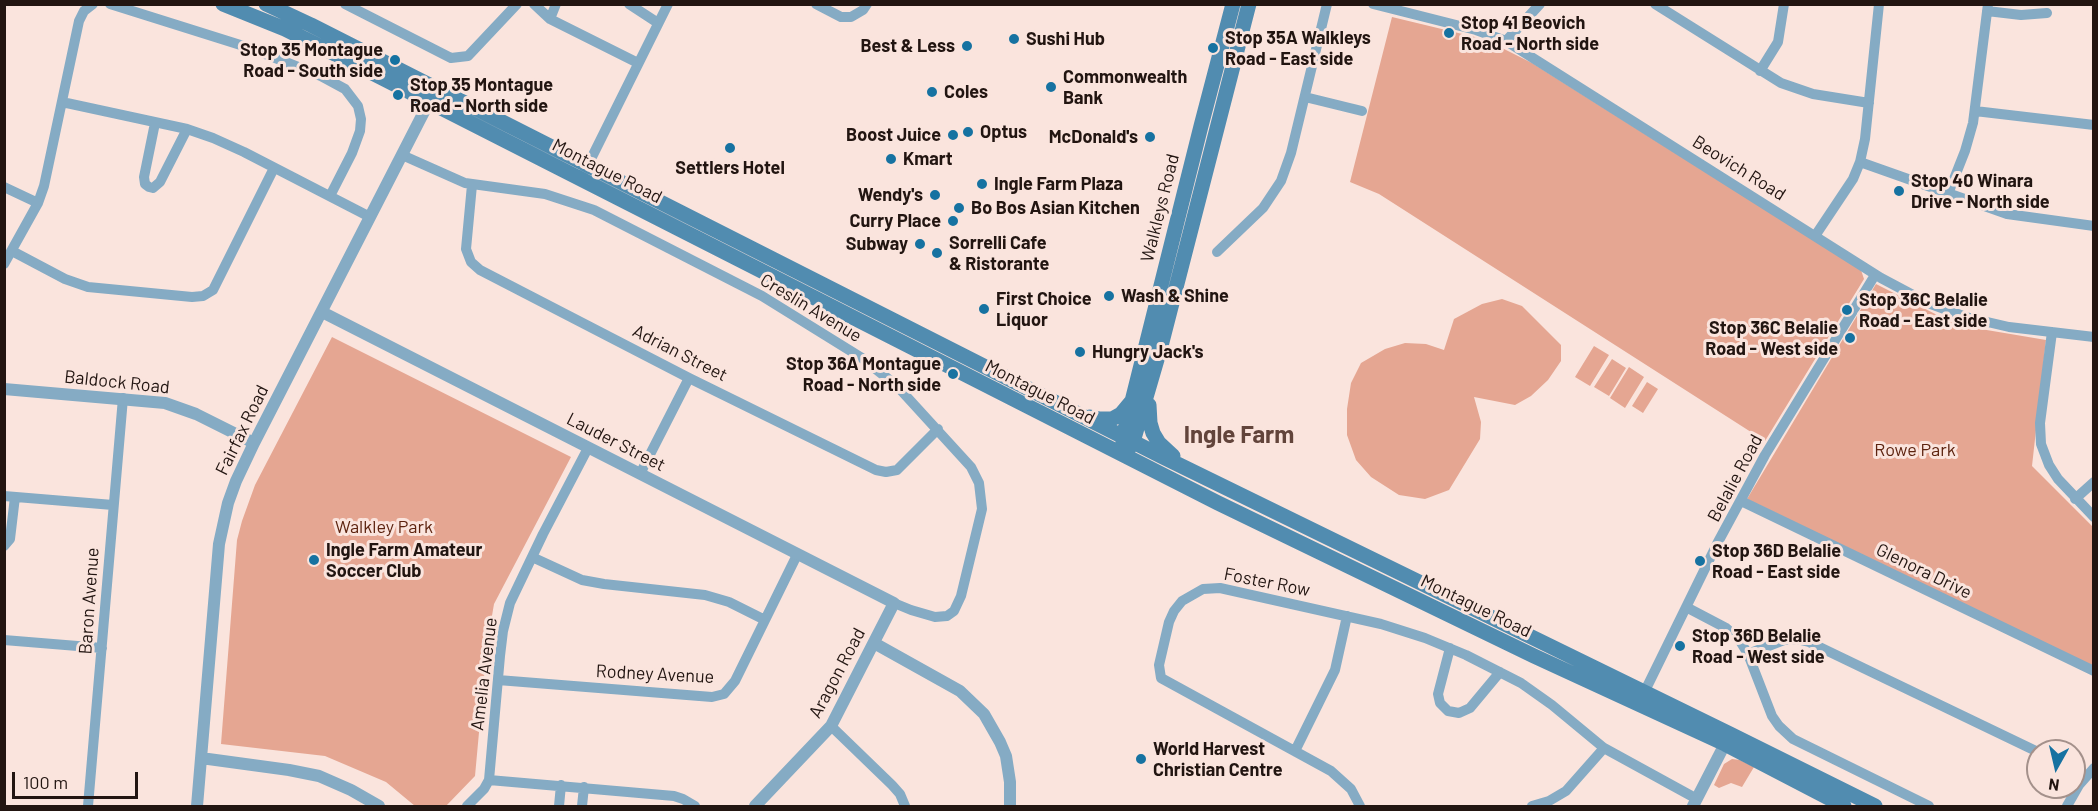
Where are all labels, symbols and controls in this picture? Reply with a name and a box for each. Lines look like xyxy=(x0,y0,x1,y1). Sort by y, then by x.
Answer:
place label: Stop 41 Beovich Road - North side xyxy=(1461,12,1599,54)
marker: Stop 41 Beovich Road - North side xyxy=(1442,26,1456,40)
place label: Stop 35A Walkleys Road - East side xyxy=(1225,27,1371,70)
place label: Sushi Hub xyxy=(1026,28,1105,50)
marker: Sushi Hub xyxy=(1007,32,1021,46)
place label: Best & Less xyxy=(860,35,955,57)
place label: Stop 35 Montague Road - South side xyxy=(240,39,383,82)
marker: Best & Less xyxy=(960,39,974,53)
marker: Stop 35A Walkleys Road - East side xyxy=(1206,41,1220,55)
marker: Stop 35 Montague Road - South side xyxy=(388,53,402,67)
place label: Commonwealth Bank xyxy=(1063,66,1187,109)
place label: Stop 35 Montague Road - North side xyxy=(410,74,553,116)
marker: Commonwealth Bank xyxy=(1044,80,1058,94)
place label: Coles xyxy=(944,81,988,103)
marker: Coles xyxy=(925,85,939,99)
marker: Stop 35 Montague Road - North side xyxy=(391,88,405,102)
place label: Optus xyxy=(980,121,1027,143)
place label: Boost Juice xyxy=(846,124,941,146)
marker: Optus xyxy=(961,125,975,139)
place label: McDonald's xyxy=(1049,126,1138,148)
marker: Boost Juice xyxy=(946,128,960,142)
marker: McDonald's xyxy=(1143,130,1157,144)
street label: Beovich Road xyxy=(1688,131,1790,205)
street label: Montague Road xyxy=(548,134,666,208)
marker: Settlers Hotel xyxy=(723,141,737,155)
place label: Kmart xyxy=(903,148,953,170)
marker: Kmart xyxy=(884,152,898,166)
street label: Walkleys Road xyxy=(1136,152,1184,264)
place label: Settlers Hotel xyxy=(675,157,785,179)
place label: Stop 40 Winara Drive - North side xyxy=(1911,170,2050,213)
place label: Ingle Farm Plaza xyxy=(994,173,1123,195)
marker: Ingle Farm Plaza xyxy=(975,177,989,191)
place label: Wendy's xyxy=(858,184,923,206)
marker: Stop 40 Winara Drive - North side xyxy=(1892,184,1906,198)
marker: Wendy's xyxy=(928,188,942,202)
place label: Bo Bos Asian Kitchen xyxy=(971,197,1140,219)
marker: Bo Bos Asian Kitchen xyxy=(952,201,966,215)
place label: Curry Place xyxy=(850,210,941,232)
marker: Curry Place xyxy=(946,214,960,228)
place label: Sorrelli Cafe & Ristorante xyxy=(949,232,1049,274)
place label: Subway xyxy=(846,233,908,255)
marker: Subway xyxy=(913,237,927,251)
marker: Sorrelli Cafe & Ristorante xyxy=(930,246,944,260)
street label: Creslin Avenue xyxy=(756,269,866,347)
place label: Wash & Shine xyxy=(1121,285,1229,307)
place label: First Choice Liquor xyxy=(996,288,1092,330)
marker: Wash & Shine xyxy=(1102,289,1116,303)
place label: Stop 36C Belalie Road - East side xyxy=(1859,289,1988,332)
marker: First Choice Liquor xyxy=(977,302,991,316)
marker: Stop 36C Belalie Road - East side xyxy=(1840,303,1854,317)
place label: Stop 36C Belalie Road - West side xyxy=(1705,317,1838,360)
street label: Adrian Street xyxy=(629,320,731,386)
marker: Stop 36C Belalie Road - West side xyxy=(1843,331,1857,345)
place label: Hungry Jack's xyxy=(1092,341,1204,363)
marker: Hungry Jack's xyxy=(1073,345,1087,359)
place label: Stop 36A Montague Road - North side xyxy=(786,353,941,395)
street label: Montague Road xyxy=(981,355,1099,429)
street label: Baldock Road xyxy=(63,366,171,398)
marker: Stop 36A Montague Road - North side xyxy=(946,367,960,381)
street label: Fairfax Road xyxy=(211,381,273,479)
street label: Lauder Street xyxy=(563,408,669,476)
district label: Ingle Farm xyxy=(1184,421,1294,449)
street label: Belalie Road xyxy=(1703,431,1767,525)
park label: Rowe Park xyxy=(1874,439,1956,461)
park label: Walkley Park xyxy=(335,516,433,538)
place label: Ingle Farm Amateur Soccer Club xyxy=(326,539,482,582)
street label: Glenora Drive xyxy=(1873,539,1975,603)
place label: Stop 36D Belalie Road - East side xyxy=(1712,540,1841,582)
street label: Baron Avenue xyxy=(74,547,104,655)
marker: Ingle Farm Amateur Soccer Club xyxy=(307,553,321,567)
marker: Stop 36D Belalie Road - East side xyxy=(1693,554,1707,568)
street label: Foster Row xyxy=(1222,563,1312,601)
street label: Montague Road xyxy=(1417,570,1535,642)
street label: Amelia Avenue xyxy=(466,616,502,732)
street label: Aragon Road xyxy=(804,624,870,722)
place label: Stop 36D Belalie Road - West side xyxy=(1692,625,1825,668)
marker: Stop 36D Belalie Road - West side xyxy=(1673,639,1687,653)
street label: Rodney Avenue xyxy=(595,660,715,688)
place label: World Harvest Christian Centre xyxy=(1153,738,1283,780)
north arrow xyxy=(2026,739,2086,799)
marker: World Harvest Christian Centre xyxy=(1134,752,1148,766)
scale bar xyxy=(15,760,141,798)
text: 100 m xyxy=(23,771,68,793)
text: N xyxy=(2047,775,2060,795)

